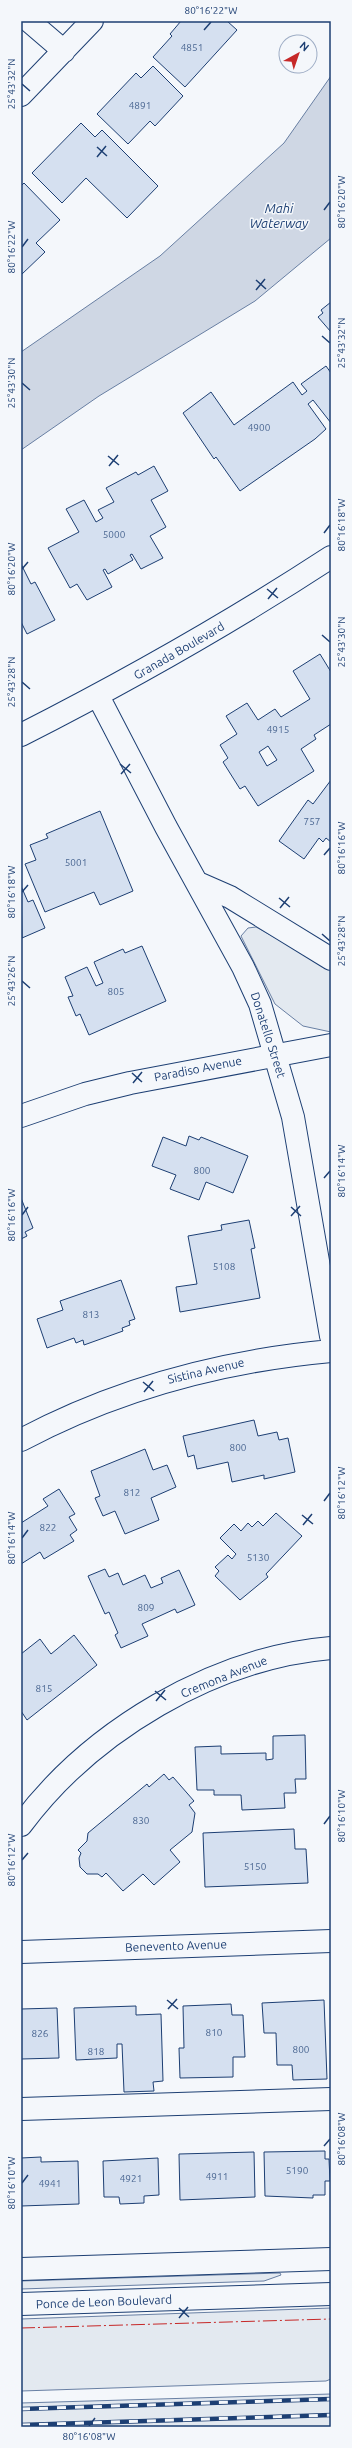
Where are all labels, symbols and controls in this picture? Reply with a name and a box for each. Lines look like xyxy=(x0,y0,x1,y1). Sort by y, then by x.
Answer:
text: 80°16'22"W xyxy=(185,5,237,16)
north arrow xyxy=(278,34,318,74)
text: N xyxy=(297,39,311,54)
house number: 4851 xyxy=(181,42,203,53)
text: 25°43'32"N xyxy=(6,59,17,109)
house number: 4891 xyxy=(129,100,151,111)
text: 80°16'20"W xyxy=(336,176,347,228)
water label: Mahi Waterway xyxy=(250,201,309,230)
text: 80°16'22"W xyxy=(6,221,17,273)
text: 25°43'32"N xyxy=(336,318,347,368)
text: 25°43'30"N xyxy=(6,358,17,408)
house number: 4900 xyxy=(248,422,271,433)
text: 80°16'18"W xyxy=(336,499,347,551)
house number: 5000 xyxy=(103,529,126,540)
text: 80°16'20"W xyxy=(6,543,17,595)
text: 25°43'30"N xyxy=(336,617,347,667)
street label: Granada Boulevard xyxy=(131,619,226,682)
text: 25°43'28"N xyxy=(6,657,17,707)
house number: 4915 xyxy=(267,724,289,735)
house number: 757 xyxy=(304,816,320,827)
text: 80°16'16"W xyxy=(336,822,347,874)
house number: 5001 xyxy=(65,857,87,868)
text: 80°16'18"W xyxy=(6,866,17,918)
text: 25°43'28"N xyxy=(336,916,347,966)
text: 25°43'26"N xyxy=(6,956,17,1006)
house number: 805 xyxy=(108,986,124,997)
street label: Donatello Street xyxy=(248,990,289,1080)
street label: Paradiso Avenue xyxy=(153,1054,243,1083)
text: 80°16'14"W xyxy=(336,1145,347,1197)
house number: 800 xyxy=(194,1165,211,1176)
text: 80°16'16"W xyxy=(6,1189,17,1241)
house number: 5108 xyxy=(213,1261,236,1272)
house number: 813 xyxy=(83,1309,99,1320)
street label: Sistina Avenue xyxy=(166,1355,245,1386)
house number: 800 xyxy=(230,1442,247,1453)
text: 80°16'12"W xyxy=(336,1467,347,1519)
house number: 812 xyxy=(124,1487,140,1498)
text: 80°16'14"W xyxy=(6,1512,17,1564)
house number: 822 xyxy=(40,1522,56,1533)
house number: 5130 xyxy=(247,1552,270,1563)
house number: 809 xyxy=(138,1602,154,1613)
street label: Cremona Avenue xyxy=(179,1653,269,1700)
house number: 815 xyxy=(36,1683,52,1694)
text: 80°16'10"W xyxy=(336,1790,347,1842)
house number: 830 xyxy=(133,1815,150,1826)
text: 80°16'12"W xyxy=(6,1834,17,1886)
house number: 5150 xyxy=(244,1861,267,1872)
street label: Benevento Avenue xyxy=(125,1937,227,1954)
house number: 810 xyxy=(206,2027,223,2038)
house number: 826 xyxy=(32,2028,49,2039)
house number: 800 xyxy=(293,2044,310,2055)
house number: 818 xyxy=(88,2046,105,2057)
text: 80°16'08"W xyxy=(336,2113,347,2165)
text: 80°16'10"W xyxy=(6,2157,17,2209)
house number: 5190 xyxy=(286,2165,309,2176)
house number: 4911 xyxy=(206,2171,228,2182)
house number: 4921 xyxy=(120,2173,142,2184)
house number: 4941 xyxy=(39,2178,61,2189)
street label: Ponce de Leon Boulevard xyxy=(36,2293,172,2310)
text: 80°16'08"W xyxy=(63,2431,115,2442)

